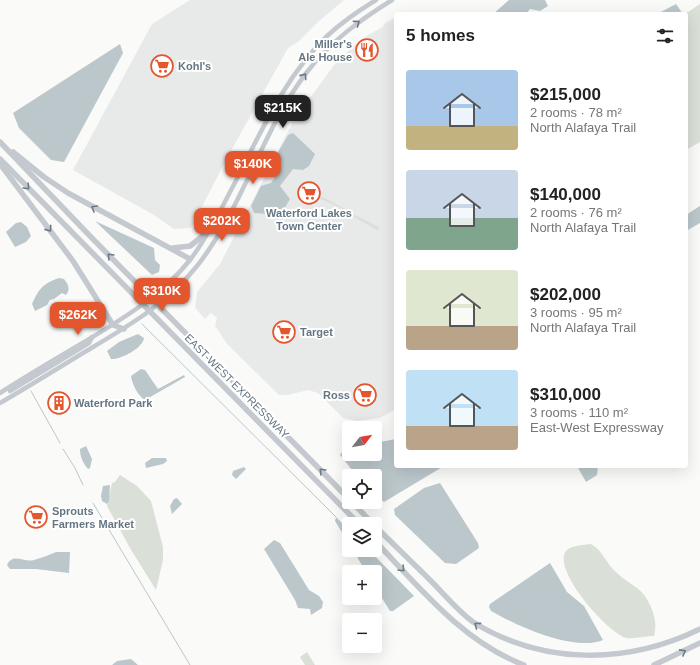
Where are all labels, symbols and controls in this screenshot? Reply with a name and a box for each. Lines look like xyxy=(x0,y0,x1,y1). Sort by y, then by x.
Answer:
one-way arrow xyxy=(352,21,359,28)
icon: filters xyxy=(654,25,676,47)
text: 5 homes xyxy=(406,26,475,45)
restaurant icon: Miller's Ale House xyxy=(354,37,380,63)
place label: Miller's Ale House xyxy=(298,38,352,63)
supermarket icon: Kohl's xyxy=(149,53,175,79)
place label: Kohl's xyxy=(178,60,211,72)
one-way arrow xyxy=(299,73,307,80)
text: $215,000 xyxy=(530,85,601,104)
icon: home xyxy=(438,86,486,134)
pin: $215K xyxy=(255,95,311,129)
text: $215K xyxy=(264,100,302,115)
text: 2 rooms · 78 m² xyxy=(530,105,622,120)
text: North Alafaya Trail xyxy=(530,120,636,135)
pin: $140K xyxy=(225,151,281,185)
text: $140K xyxy=(234,156,272,171)
supermarket icon: Waterford Lakes Town Center xyxy=(296,180,322,206)
one-way arrow xyxy=(22,182,30,190)
text: $140,000 xyxy=(530,185,601,204)
icon: home xyxy=(438,186,486,234)
one-way arrow xyxy=(91,205,99,212)
text: 2 rooms · 76 m² xyxy=(530,205,622,220)
place label: Waterford Lakes Town Center xyxy=(266,207,352,232)
pin: $202K xyxy=(194,208,250,242)
text: $202K xyxy=(203,213,241,228)
text: North Alafaya Trail xyxy=(530,220,636,235)
one-way arrow xyxy=(44,225,52,232)
one-way arrow xyxy=(107,253,115,261)
pin: $310K xyxy=(134,278,190,312)
text: $310K xyxy=(143,283,181,298)
text: $202,000 xyxy=(530,285,601,304)
icon: home xyxy=(438,286,486,334)
pin: $262K xyxy=(50,302,106,336)
text: 3 rooms · 95 m² xyxy=(530,305,622,320)
text: $262K xyxy=(59,307,97,322)
supermarket icon: Target xyxy=(271,319,297,345)
text: North Alafaya Trail xyxy=(530,320,636,335)
place label: Target xyxy=(300,326,333,338)
street label: EAST-WEST EXPRESSWAY xyxy=(182,331,292,441)
supermarket icon: Ross xyxy=(352,382,378,408)
text: $310,000 xyxy=(530,385,601,404)
icon: home xyxy=(438,386,486,434)
place label: Ross xyxy=(323,389,350,401)
building icon: Waterford Park xyxy=(46,390,72,416)
place label: Waterford Park xyxy=(74,397,153,409)
text: 3 rooms · 110 m² xyxy=(530,405,628,420)
text: East-West Expressway xyxy=(530,420,663,435)
north arrow xyxy=(342,421,382,461)
map controls xyxy=(342,421,382,653)
one-way arrow xyxy=(319,468,327,476)
button: locate xyxy=(342,469,382,509)
supermarket icon: Sprouts Farmers Market xyxy=(23,504,49,530)
place label: Sprouts Farmers Market xyxy=(52,505,134,530)
button: layers xyxy=(342,517,382,557)
one-way arrow xyxy=(397,564,405,572)
button: + xyxy=(342,565,382,605)
button: − xyxy=(342,613,382,653)
one-way arrow xyxy=(474,622,481,630)
one-way arrow xyxy=(679,649,686,657)

